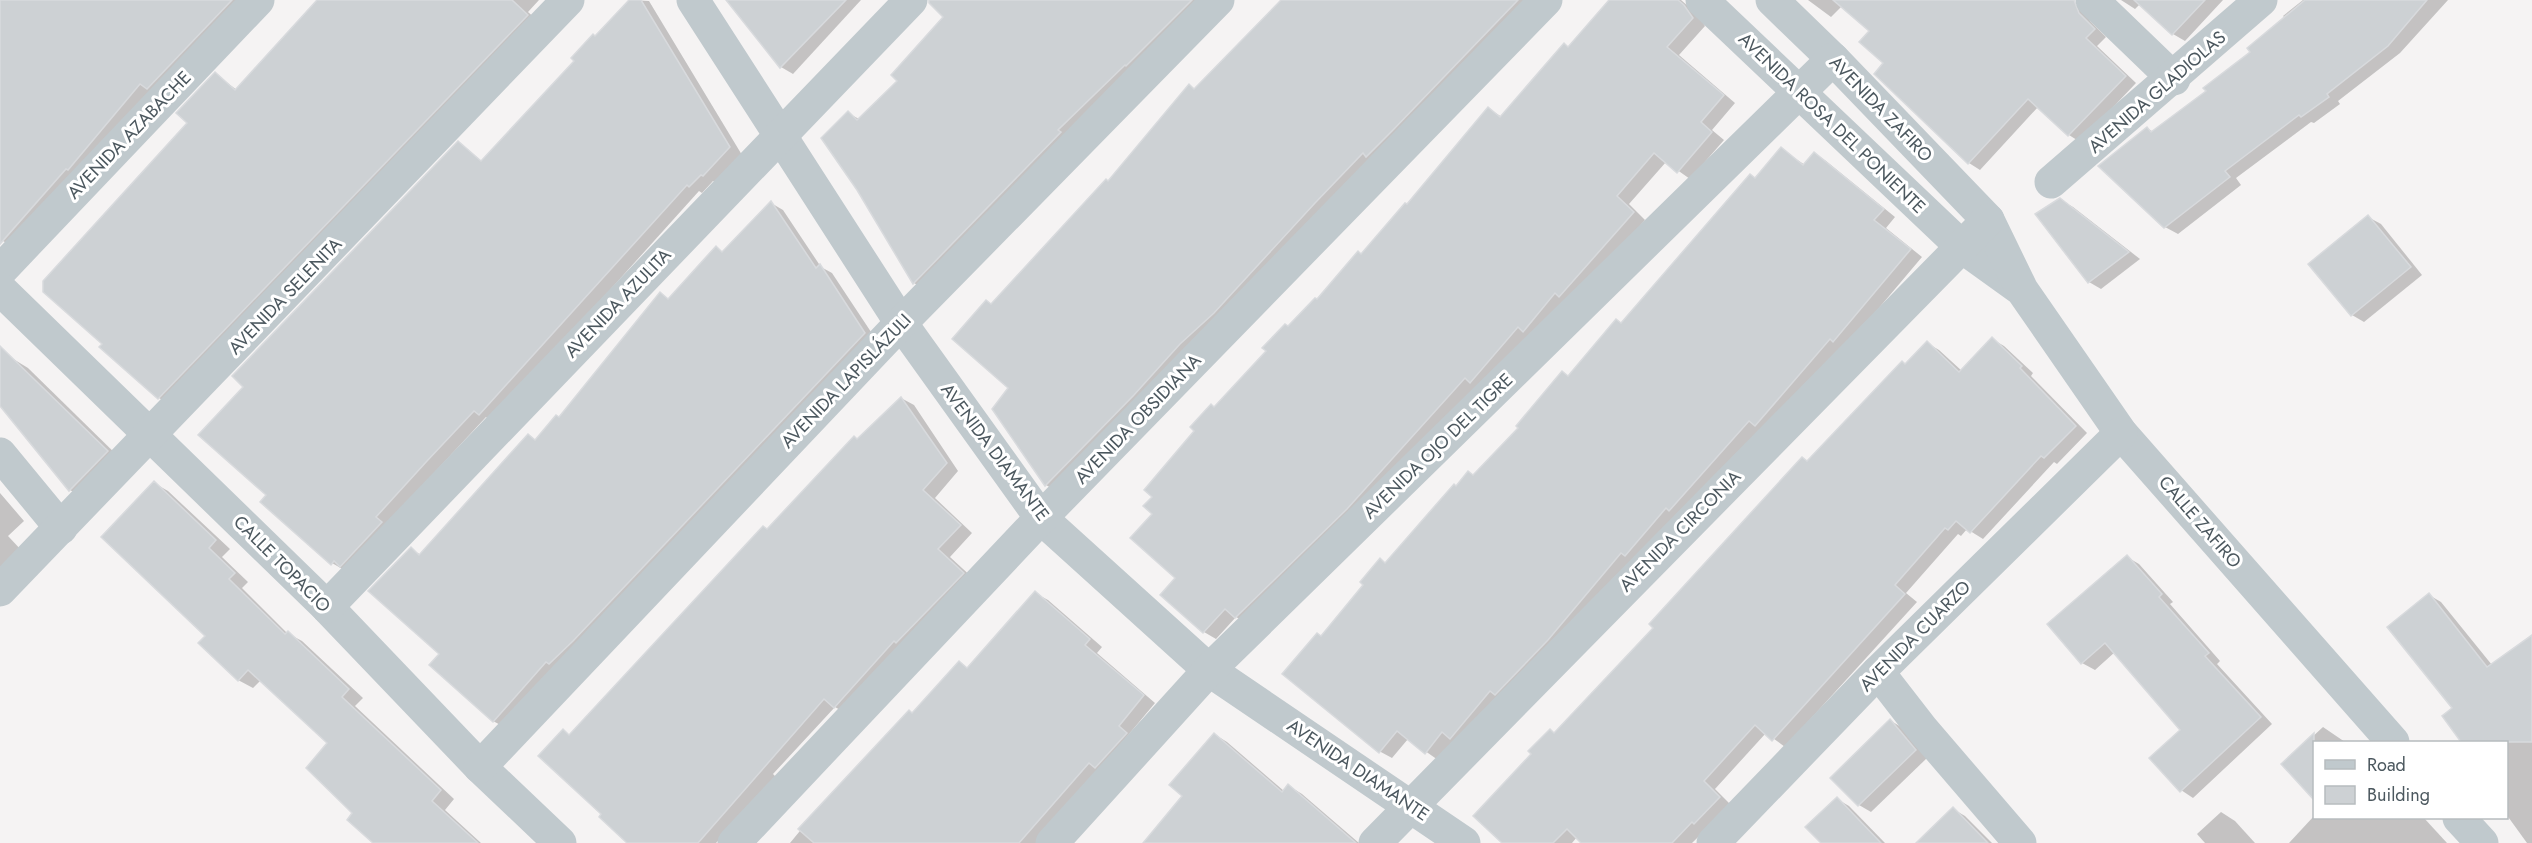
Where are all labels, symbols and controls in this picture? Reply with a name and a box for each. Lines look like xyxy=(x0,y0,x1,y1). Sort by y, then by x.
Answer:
street label: AVENIDA GLADIOLAS xyxy=(2082,25,2232,159)
street label: AVENIDA ROSA DEL PONIENTE xyxy=(1733,27,1931,219)
street label: AVENIDA ZAFIRO xyxy=(1824,50,1938,168)
street label: AVENIDA AZABACHE xyxy=(61,65,197,205)
street label: AVENIDA SELENITA xyxy=(222,232,348,360)
street label: AVENIDA AZULITA xyxy=(559,242,677,364)
street label: AVENIDA LAPISLÁZULI xyxy=(775,308,917,454)
street label: AVENIDA OBSIDIANA xyxy=(1069,348,1207,490)
street label: AVENIDA OJO DEL TIGRE xyxy=(1357,367,1519,525)
street label: AVENIDA DIAMANTE xyxy=(935,378,1055,526)
street label: AVENIDA CIRCONIA xyxy=(1613,464,1747,598)
street label: CALLE ZAFIRO xyxy=(2153,470,2247,574)
street label: CALLE TOPACIO xyxy=(228,510,336,618)
street label: AVENIDA CUARZO xyxy=(1854,575,1976,697)
street label: AVENIDA DIAMANTE xyxy=(1282,713,1434,827)
legend xyxy=(2313,741,2508,819)
text: Road xyxy=(2367,752,2406,778)
text: Building xyxy=(2367,782,2430,808)

